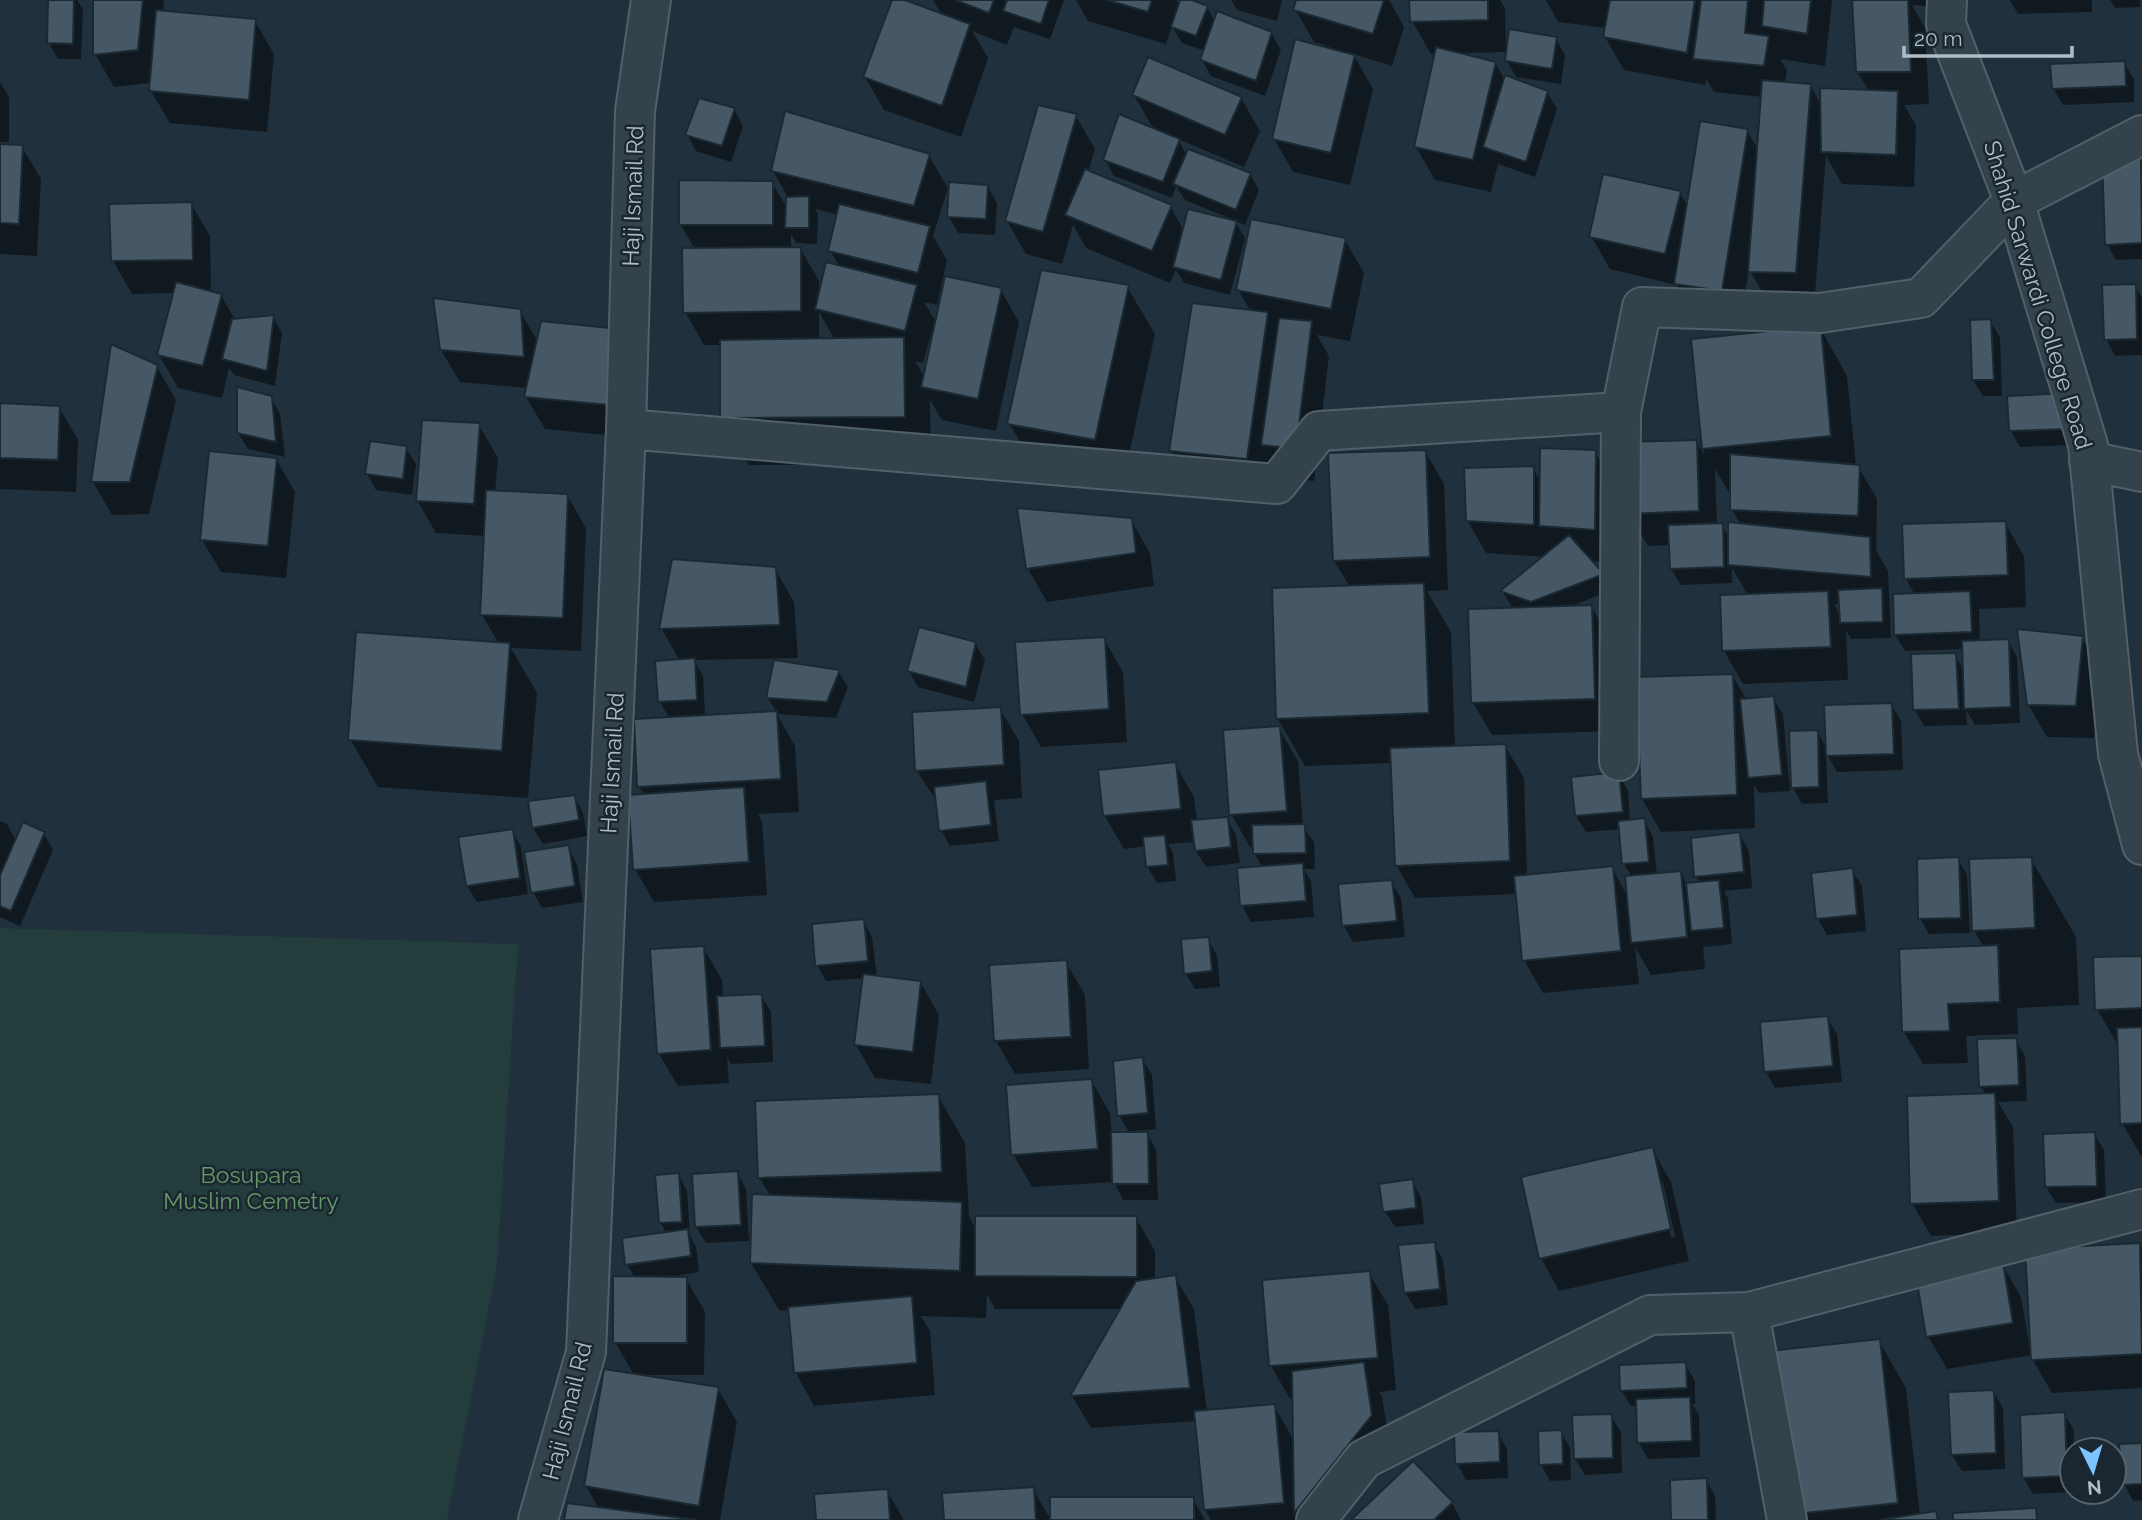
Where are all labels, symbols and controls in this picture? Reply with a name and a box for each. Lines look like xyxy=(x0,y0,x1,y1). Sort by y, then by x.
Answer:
scale bar xyxy=(1904,14,2072,58)
text: 20 m xyxy=(1914,26,1962,51)
street label: Haji Ismail Rd xyxy=(617,125,648,267)
street label: Shahid Sarwardi College Road xyxy=(1979,137,2098,452)
street label: Haji Ismail Rd xyxy=(594,692,629,834)
park label: Bosupara Muslim Cemetry xyxy=(163,1161,339,1214)
street label: Haji Ismail Rd xyxy=(536,1339,597,1483)
north arrow xyxy=(2058,1436,2128,1506)
text: N xyxy=(2086,1476,2103,1500)

